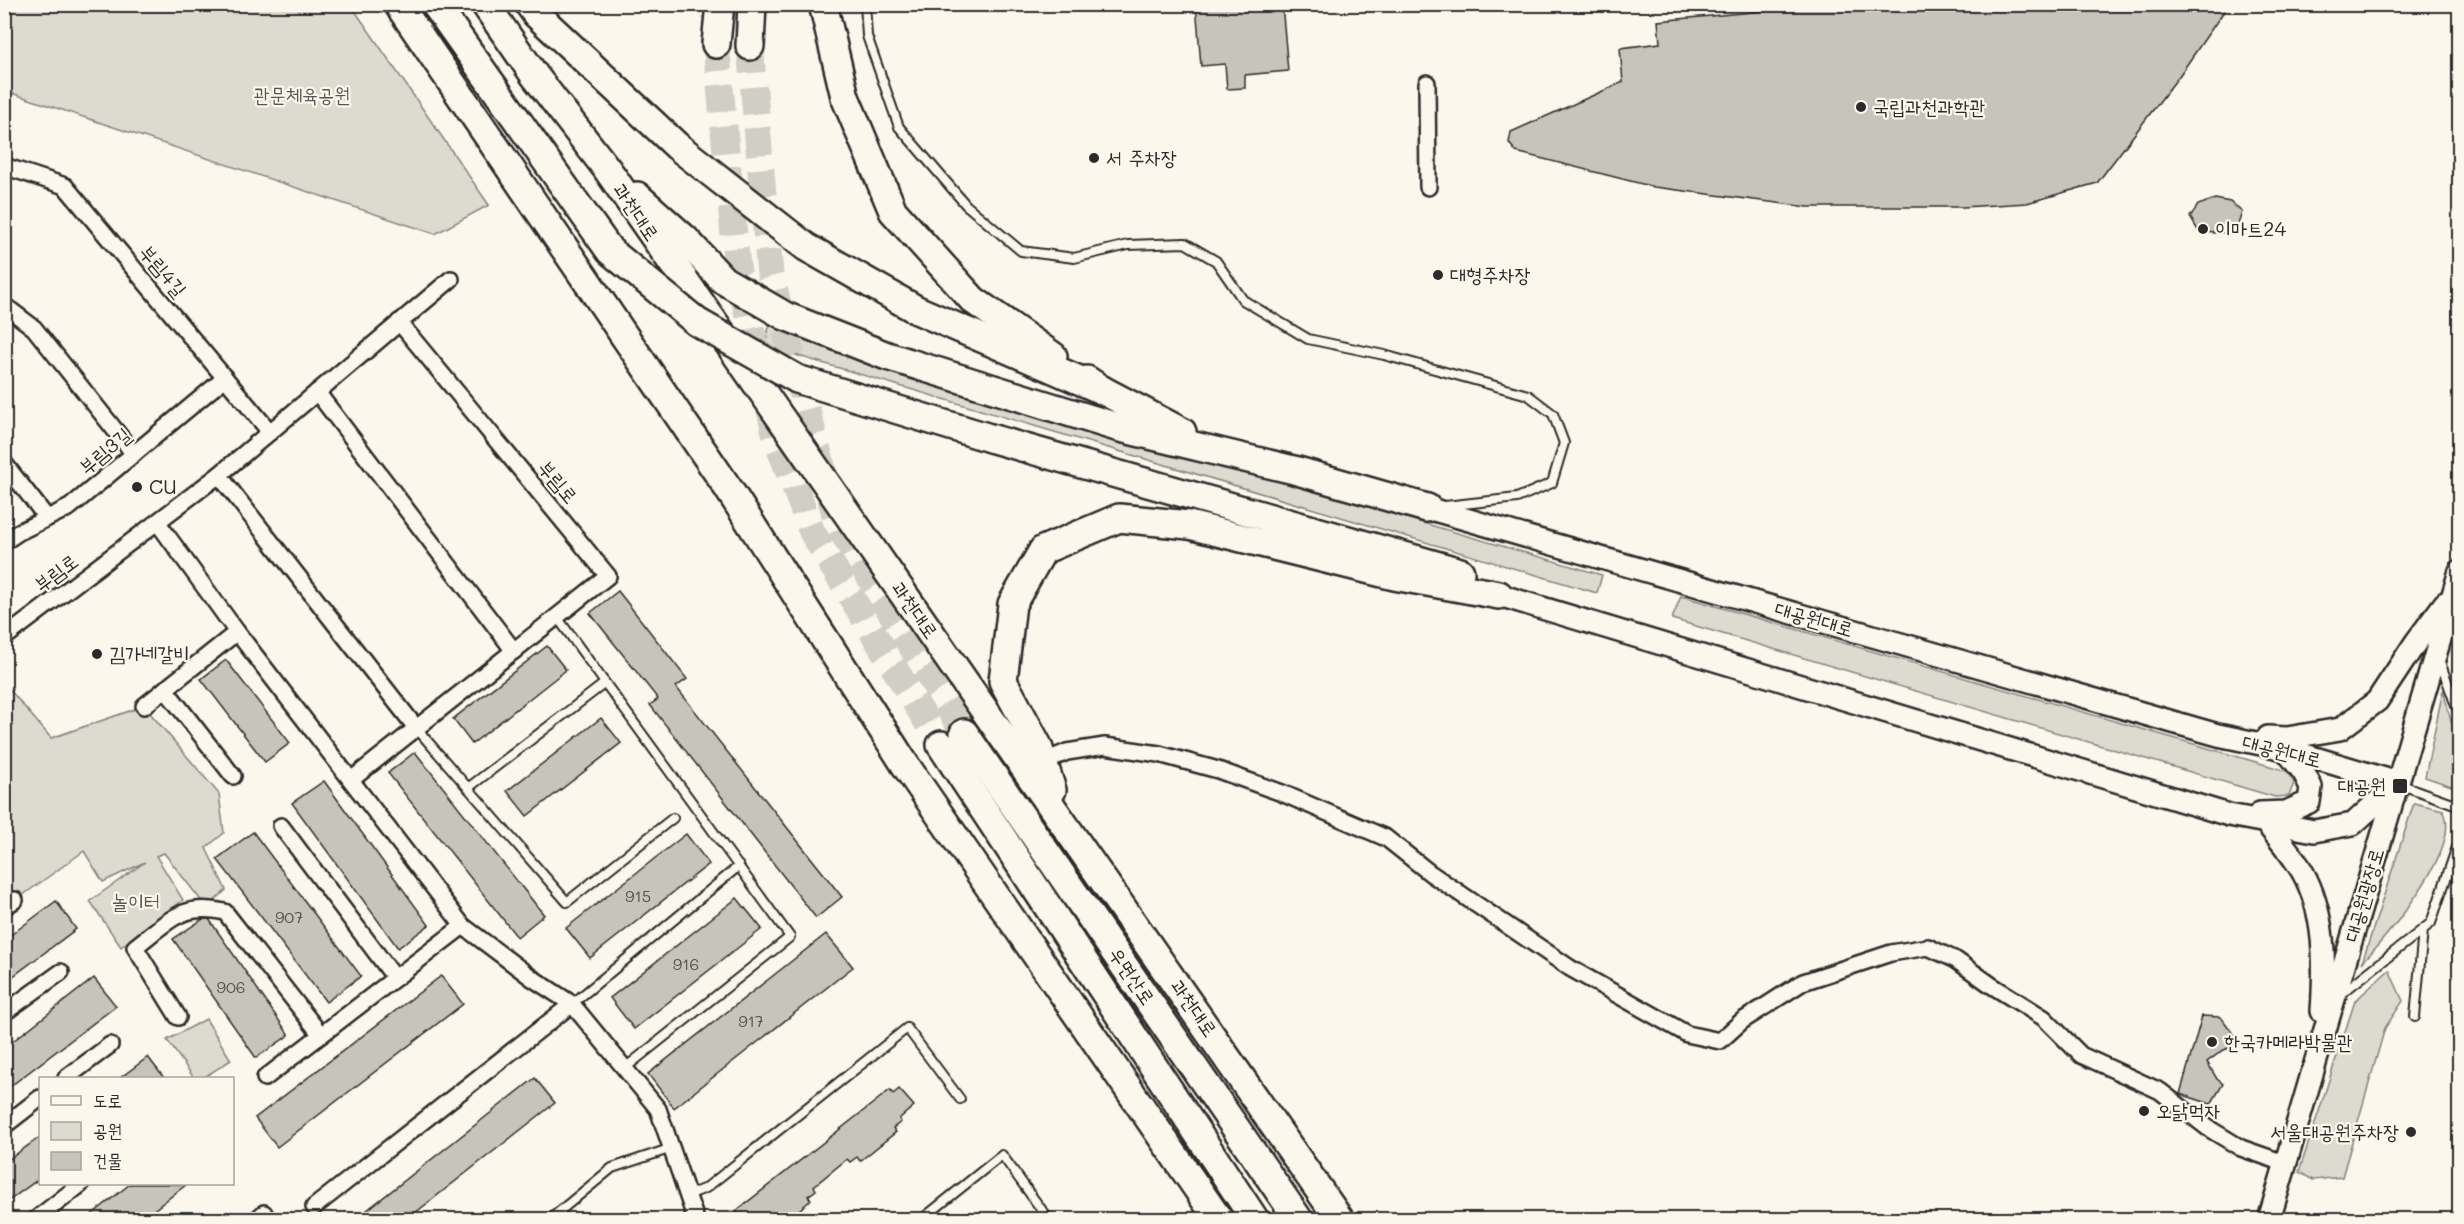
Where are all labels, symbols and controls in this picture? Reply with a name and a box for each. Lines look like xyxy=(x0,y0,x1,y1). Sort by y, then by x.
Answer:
park label: 관문체육공원 xyxy=(254,81,350,107)
place label: 국립과천과학관 xyxy=(1873,93,1986,119)
marker: 국립과천과학관 xyxy=(1854,100,1868,114)
place label: 서 주차장 xyxy=(1106,144,1177,170)
marker: 서 주차장 xyxy=(1087,151,1101,165)
street label: 과천대로 xyxy=(608,177,666,245)
place label: 이마트24 xyxy=(2215,215,2286,241)
marker: 이마트24 xyxy=(2196,222,2210,236)
street label: 부림4길 xyxy=(135,239,193,302)
place label: 대형주차장 xyxy=(1450,261,1530,287)
marker: 대형주차장 xyxy=(1431,268,1445,282)
street label: 부림3길 xyxy=(73,421,136,479)
street label: 부림로 xyxy=(533,455,584,508)
place label: CU xyxy=(149,473,177,499)
marker: CU xyxy=(130,480,144,494)
street label: 부림로 xyxy=(28,547,83,597)
street label: 과천대로 xyxy=(887,576,945,643)
street label: 대공원대로 xyxy=(1772,594,1857,642)
place label: 김가네갈비 xyxy=(109,640,189,666)
marker: 김가네갈비 xyxy=(90,647,104,661)
street label: 대공원대로 xyxy=(2240,728,2324,772)
place label: 대공원 xyxy=(2338,772,2386,798)
marker: 대공원 xyxy=(2391,777,2409,795)
street label: 대공원광장로 xyxy=(2337,845,2389,945)
house number: 915 xyxy=(625,885,651,906)
park label: 놀이터 xyxy=(112,888,160,914)
house number: 907 xyxy=(275,906,303,927)
street label: 우면산로 xyxy=(1104,941,1162,1009)
house number: 916 xyxy=(673,953,699,974)
street label: 과천대로 xyxy=(1166,974,1224,1041)
house number: 906 xyxy=(217,976,246,997)
house number: 917 xyxy=(738,1010,764,1031)
place label: 한국카메라박물관 xyxy=(2224,1028,2353,1054)
marker: 한국카메라박물관 xyxy=(2205,1035,2219,1049)
legend xyxy=(39,1077,234,1185)
text: 도로 xyxy=(93,1088,122,1112)
place label: 오닭먹자 xyxy=(2156,1097,2220,1123)
marker: 오닭먹자 xyxy=(2137,1104,2151,1118)
text: 공원 xyxy=(93,1118,122,1142)
place label: 서울대공원주차장 xyxy=(2270,1118,2399,1144)
marker: 서울대공원주차장 xyxy=(2404,1125,2418,1139)
text: 건물 xyxy=(93,1148,122,1172)

